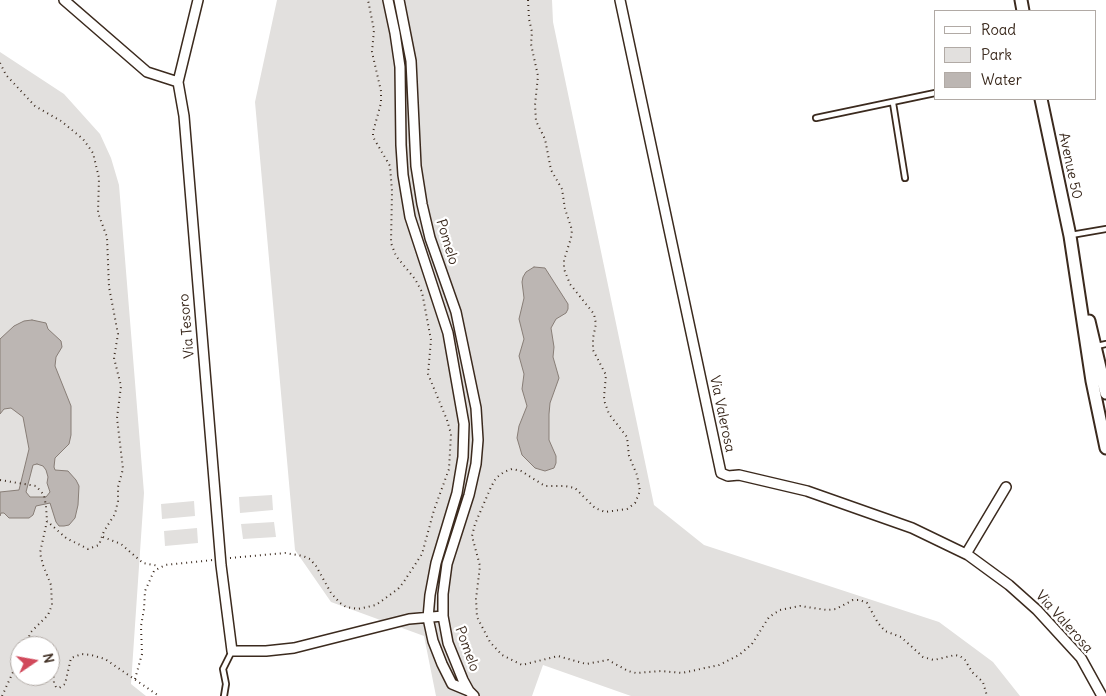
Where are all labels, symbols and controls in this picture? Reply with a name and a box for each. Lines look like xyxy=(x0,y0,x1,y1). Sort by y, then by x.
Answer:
legend xyxy=(934,10,1096,100)
text: Road xyxy=(981,20,1016,39)
text: Park xyxy=(981,45,1012,64)
text: Water xyxy=(981,70,1022,89)
street label: Avenue 50 xyxy=(1055,131,1085,201)
street label: Pomelo xyxy=(432,217,462,267)
street label: Via Tesoro xyxy=(176,293,198,359)
street label: Via Valerosa xyxy=(706,374,738,454)
street label: Via Valerosa xyxy=(1032,587,1096,657)
street label: Pomelo xyxy=(451,624,483,674)
north arrow xyxy=(10,636,60,686)
text: N xyxy=(39,651,59,665)

